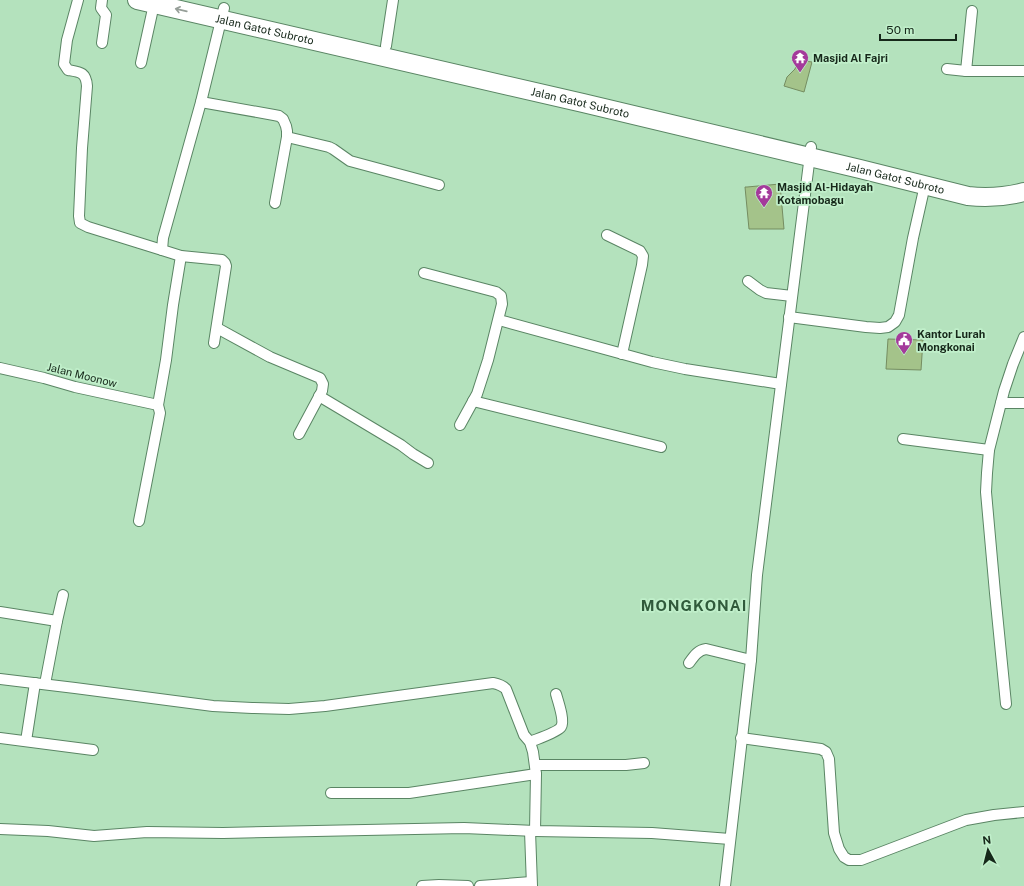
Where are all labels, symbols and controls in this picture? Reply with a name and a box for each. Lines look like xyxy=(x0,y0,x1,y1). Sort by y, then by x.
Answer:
one-way arrow xyxy=(175,6,188,14)
street label: Jalan Gatot Subroto xyxy=(214,12,315,47)
scale bar xyxy=(880,16,956,42)
text: 50 m xyxy=(886,23,914,37)
temple icon: Masjid Al Fajri xyxy=(790,48,810,73)
place label: Masjid Al Fajri xyxy=(813,52,888,64)
street label: Jalan Gatot Subroto xyxy=(530,85,631,120)
street label: Jalan Gatot Subroto xyxy=(845,160,946,196)
place label: Masjid Al-Hidayah Kotamobagu xyxy=(777,181,873,206)
temple icon: Masjid Al-Hidayah Kotamobagu xyxy=(754,183,774,208)
place label: Kantor Lurah Mongkonai xyxy=(917,328,985,353)
public building icon: Kantor Lurah Mongkonai xyxy=(894,330,914,355)
street label: Jalan Moonow xyxy=(46,360,119,390)
district label: MONGKONAI xyxy=(641,597,747,614)
north arrow xyxy=(968,830,1008,870)
text: N xyxy=(982,834,992,847)

